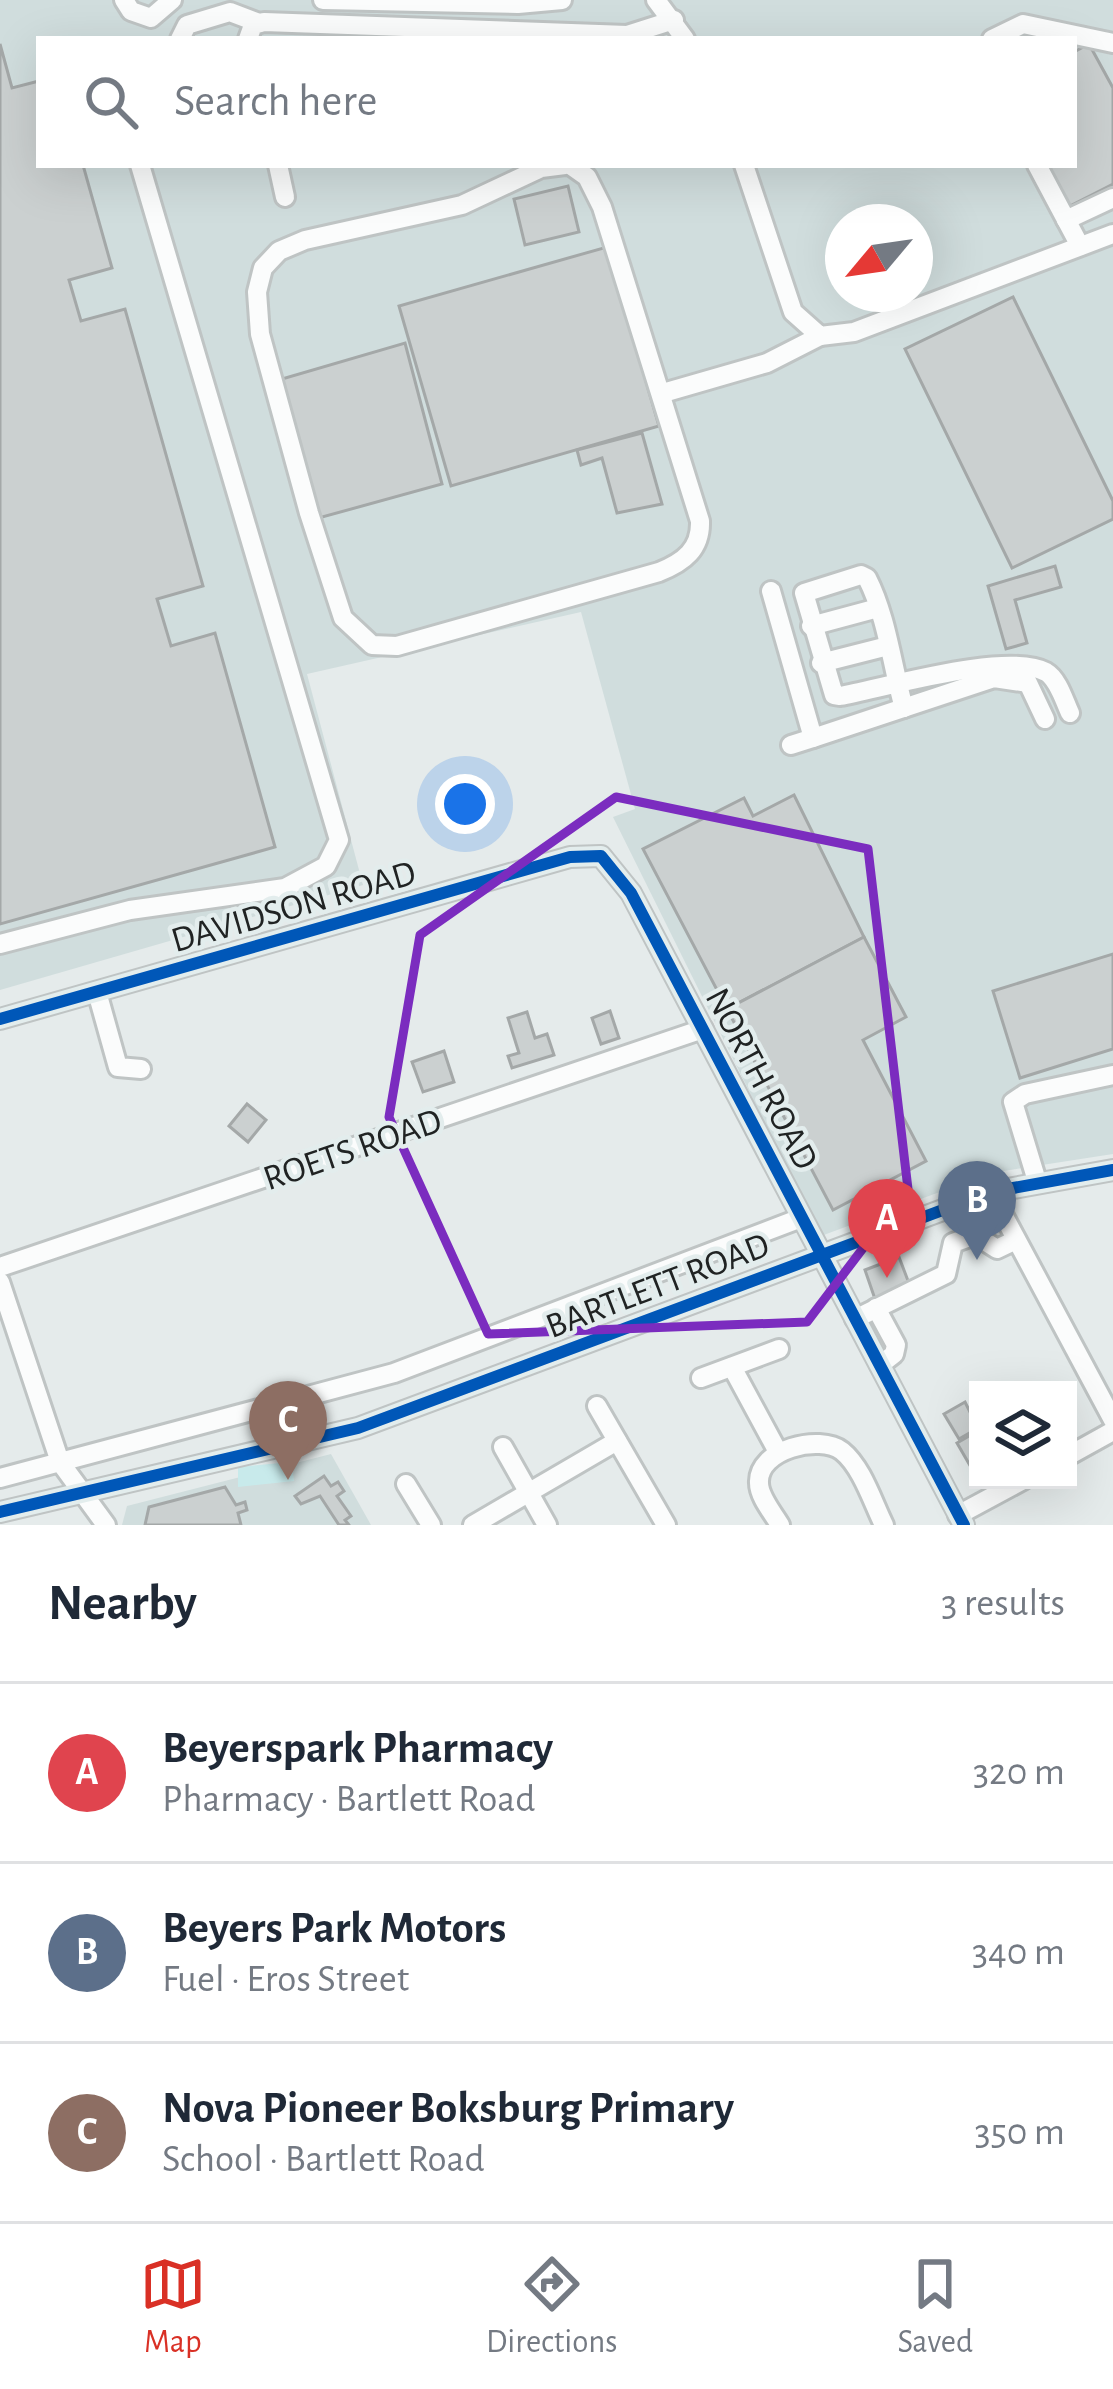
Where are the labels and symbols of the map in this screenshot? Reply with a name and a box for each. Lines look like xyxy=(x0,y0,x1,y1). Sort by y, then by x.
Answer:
north arrow xyxy=(825,204,933,312)
your location xyxy=(435,774,495,834)
street label: DAVIDSON ROAD xyxy=(167,855,420,959)
street label: NORTH ROAD xyxy=(698,982,824,1176)
street label: ROETS ROAD xyxy=(259,1103,446,1197)
pin: B xyxy=(938,1161,1016,1260)
pin: A xyxy=(848,1179,926,1278)
street label: BARTLETT ROAD xyxy=(541,1227,774,1345)
pin: C xyxy=(249,1381,327,1480)

